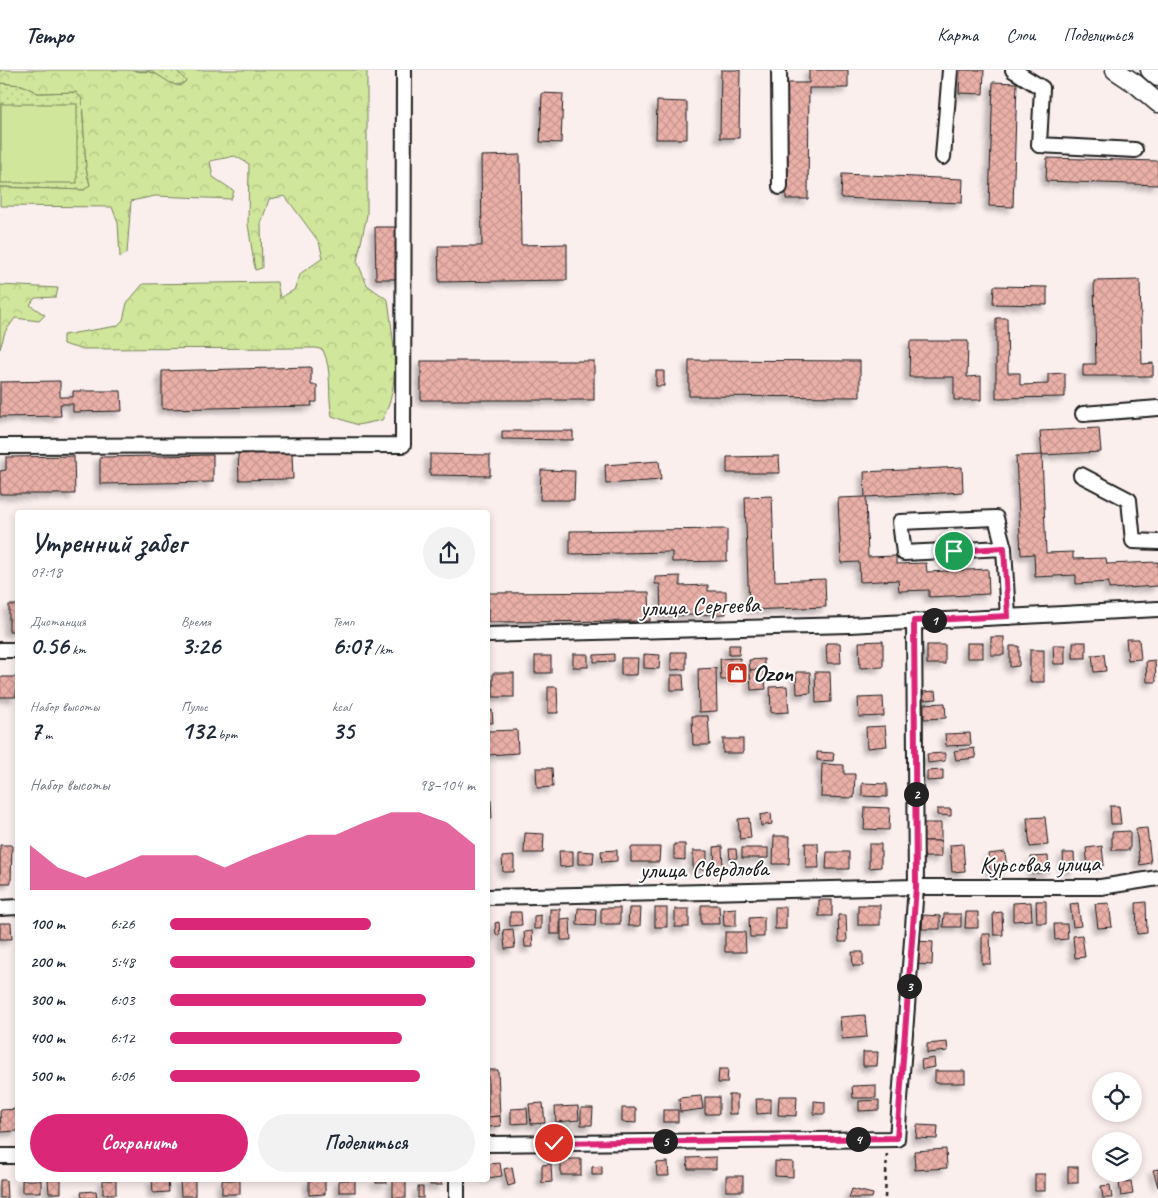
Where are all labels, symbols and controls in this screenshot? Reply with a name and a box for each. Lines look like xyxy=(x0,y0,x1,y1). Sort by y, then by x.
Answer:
text: Tempo xyxy=(25,20,73,50)
text: Карта xyxy=(937,24,978,46)
text: Слои xyxy=(1006,24,1035,46)
text: Поделиться xyxy=(1063,24,1133,46)
text: Утренний забег xyxy=(30,525,186,560)
button: share xyxy=(423,527,475,579)
pin xyxy=(933,530,975,572)
icon: arrive xyxy=(940,537,968,565)
text: 07:18 xyxy=(30,562,62,582)
street label: улица Сергеева xyxy=(637,589,762,623)
pin: 1 xyxy=(922,608,946,632)
text: 1 xyxy=(931,612,938,629)
text: Дистанция xyxy=(30,613,86,630)
text: Время xyxy=(181,613,211,630)
text: Темп xyxy=(332,613,355,630)
text: 0.56 xyxy=(30,630,69,662)
text: 3:26 xyxy=(181,630,220,662)
text: 6:07 xyxy=(332,630,371,662)
text: km xyxy=(69,641,86,658)
text: /km xyxy=(371,641,393,658)
place label: Ozon xyxy=(753,658,794,688)
shop icon: Ozon xyxy=(725,661,749,685)
text: Набор высоты xyxy=(30,698,99,715)
text: Пульс xyxy=(181,698,208,715)
text: kcal xyxy=(332,698,351,715)
text: 7 xyxy=(30,715,41,747)
text: 132 xyxy=(181,715,215,747)
text: 35 xyxy=(332,715,354,747)
text: m xyxy=(41,726,52,743)
text: bpm xyxy=(215,726,237,743)
text: Набор высоты xyxy=(30,775,109,795)
text: 98–104 m xyxy=(419,775,475,795)
pin: 2 xyxy=(904,782,928,806)
text: 2 xyxy=(913,786,920,803)
street label: Курсовая улица xyxy=(979,848,1102,880)
street label: улица Свердлова xyxy=(637,853,771,885)
text: 100 m xyxy=(30,914,65,934)
text: 6:26 xyxy=(110,914,135,934)
text: 200 m xyxy=(30,952,65,972)
text: 5:48 xyxy=(110,952,135,972)
pin: 3 xyxy=(896,974,922,998)
text: 3 xyxy=(906,978,913,995)
text: 300 m xyxy=(30,990,65,1010)
text: 6:03 xyxy=(110,990,135,1010)
text: 400 m xyxy=(30,1028,65,1048)
text: 6:12 xyxy=(110,1028,135,1048)
text: 500 m xyxy=(30,1066,64,1086)
text: 6:06 xyxy=(110,1066,135,1086)
map controls xyxy=(1092,1072,1142,1182)
button: locate xyxy=(1092,1072,1142,1122)
button: Сохранить xyxy=(30,1114,248,1172)
button: Поделиться xyxy=(258,1114,475,1172)
pin xyxy=(533,1122,575,1164)
pin: 4 xyxy=(846,1126,870,1152)
pin: 5 xyxy=(652,1128,678,1154)
icon: check xyxy=(540,1129,568,1157)
text: 4 xyxy=(855,1131,862,1148)
button: layers xyxy=(1092,1132,1142,1182)
text: 5 xyxy=(662,1133,669,1150)

